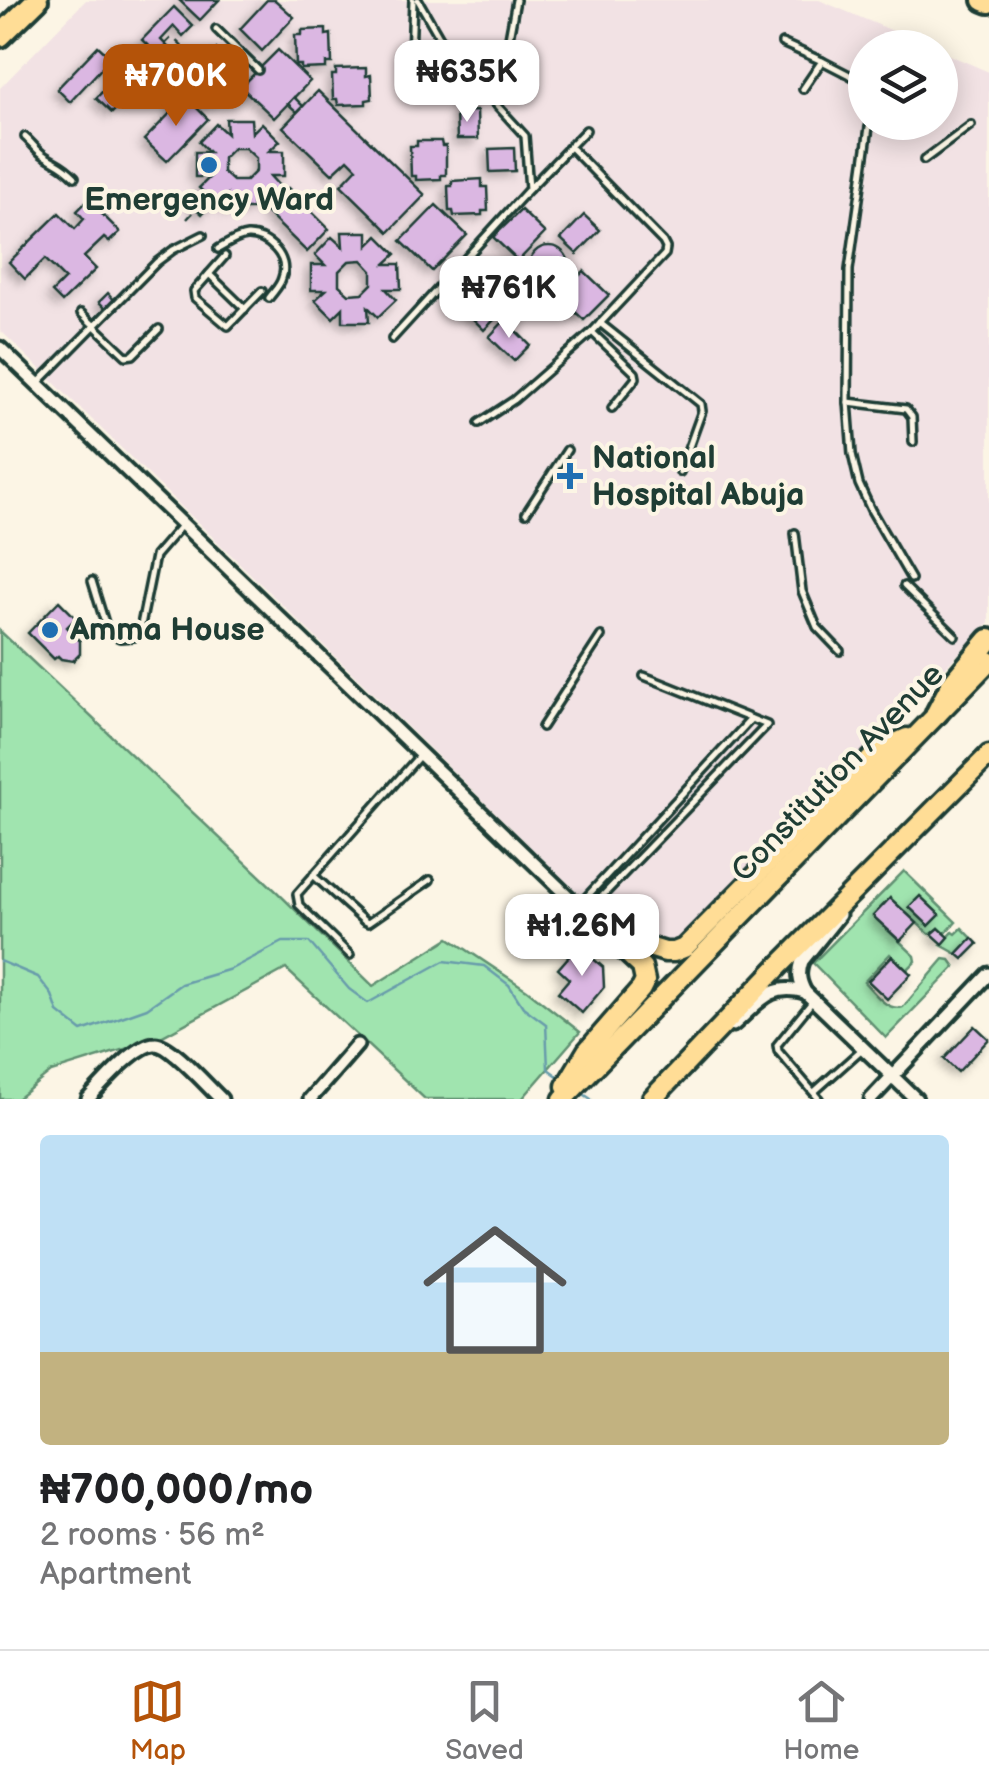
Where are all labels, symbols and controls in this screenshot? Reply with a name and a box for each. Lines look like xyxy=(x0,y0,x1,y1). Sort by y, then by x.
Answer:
map controls xyxy=(848,30,958,140)
button: layers xyxy=(848,30,958,140)
pin: ₦635K xyxy=(397,40,537,125)
pin: ₦700K xyxy=(106,44,246,129)
text: ₦635K xyxy=(416,53,518,92)
text: ₦700K xyxy=(125,57,227,96)
marker: Emergency Ward xyxy=(198,154,220,176)
place label: Emergency Ward xyxy=(84,181,334,220)
pin: ₦761K xyxy=(439,256,579,341)
text: ₦761K xyxy=(461,269,557,308)
place label: National Hospital Abuja xyxy=(592,439,804,515)
marker: National Hospital Abuja xyxy=(557,463,583,489)
place label: Amma House xyxy=(69,611,265,650)
marker: Amma House xyxy=(39,619,61,641)
street label: Constitution Avenue xyxy=(724,655,952,891)
pin: ₦1.26M xyxy=(501,894,663,979)
text: ₦1.26M xyxy=(527,907,637,946)
icon: home xyxy=(405,1200,585,1380)
text: ₦700,000/mo xyxy=(40,1465,313,1516)
text: 2 rooms · 56 m² xyxy=(40,1516,265,1555)
text: Apartment xyxy=(40,1555,191,1594)
tab: Map xyxy=(130,1674,186,1767)
tab: Saved xyxy=(445,1674,524,1767)
tab: Home xyxy=(783,1674,859,1767)

